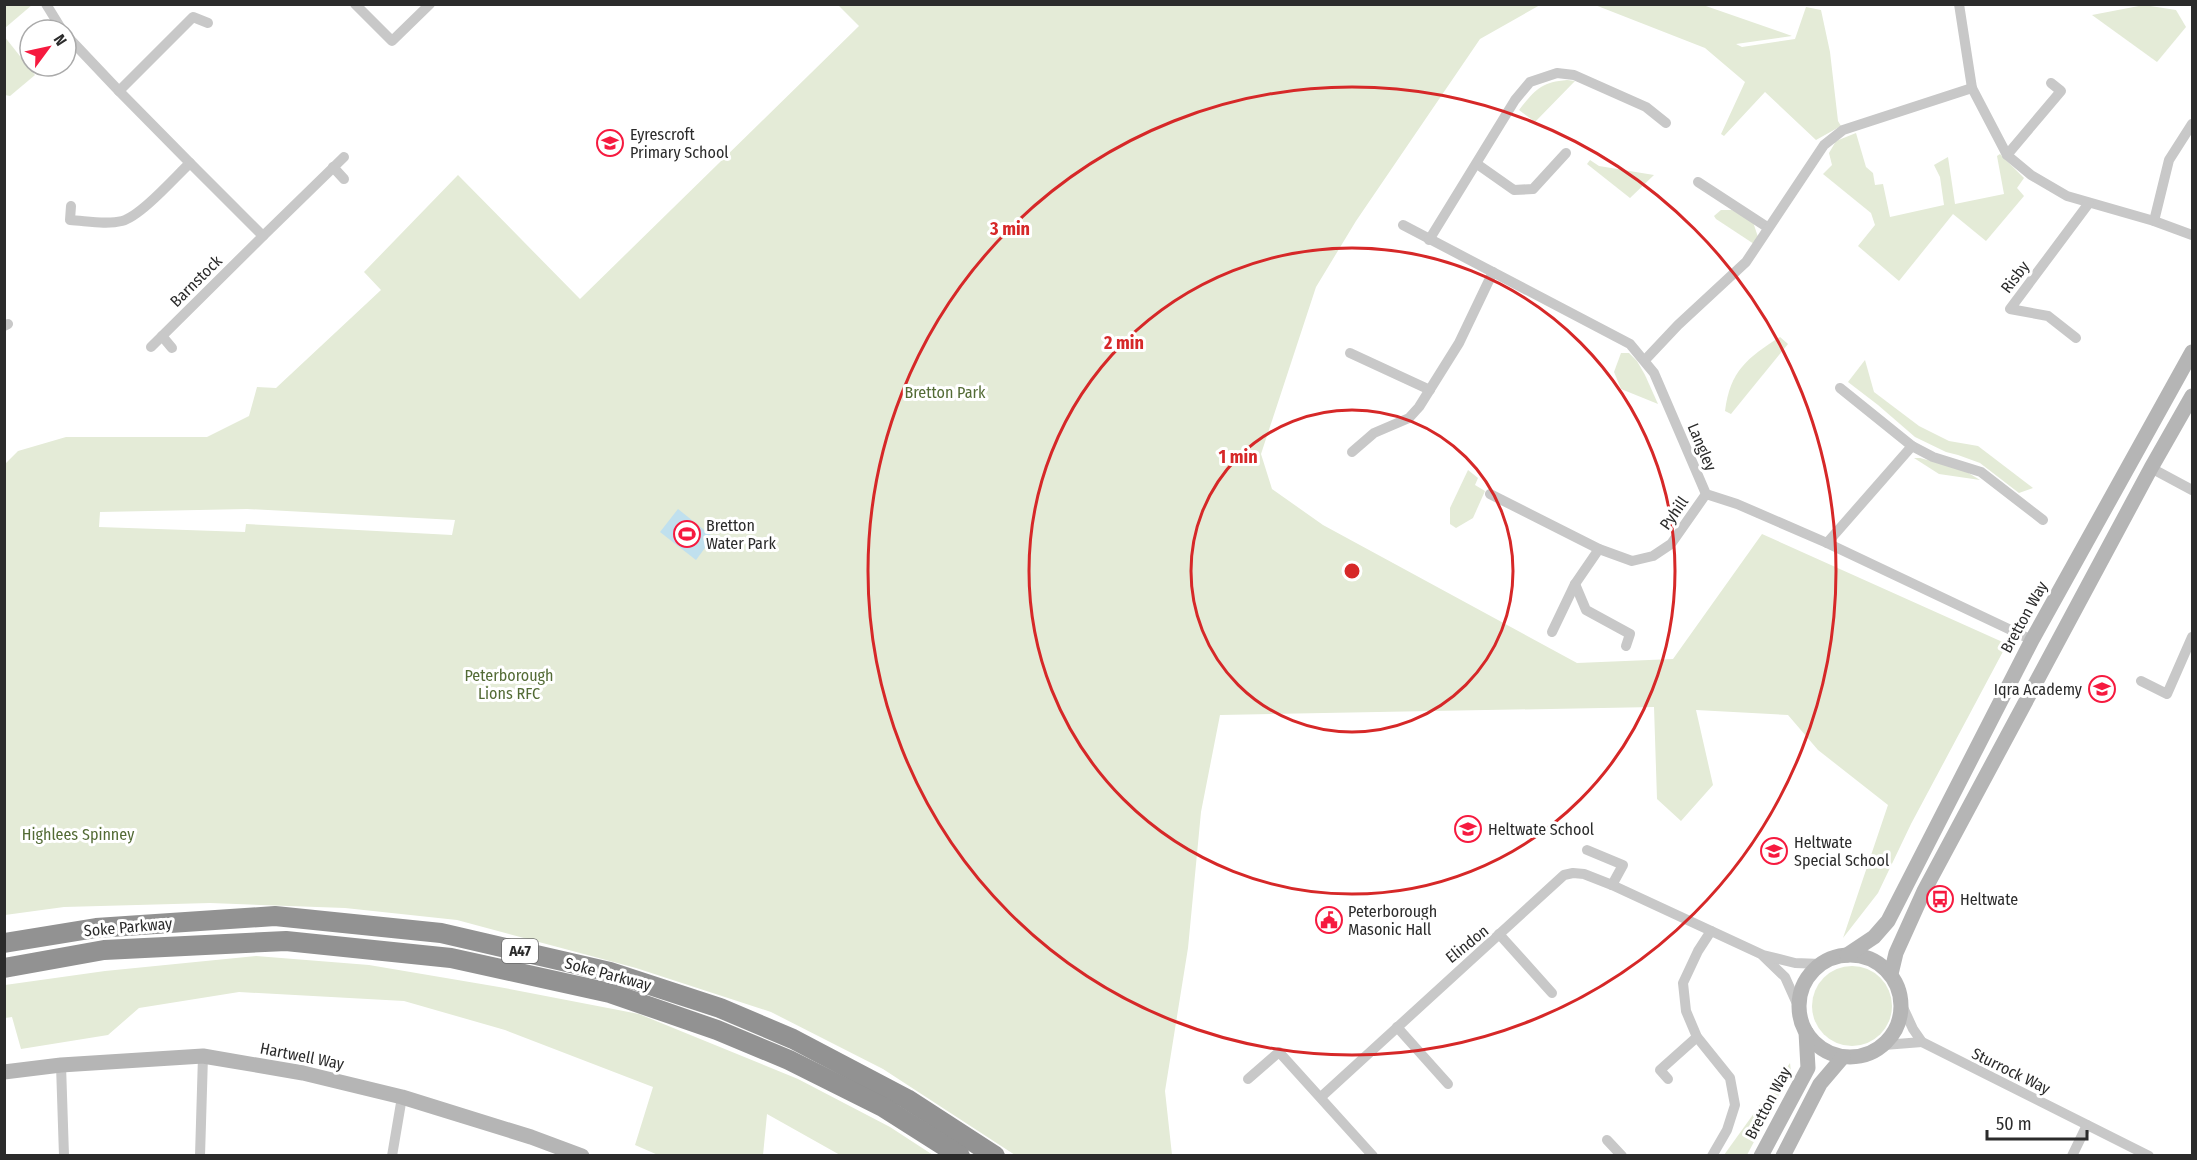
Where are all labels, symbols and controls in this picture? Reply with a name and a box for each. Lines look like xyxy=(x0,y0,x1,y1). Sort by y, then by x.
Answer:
north arrow xyxy=(18,18,78,78)
text: N xyxy=(50,31,71,49)
place label: Eyrescroft Primary School xyxy=(630,125,729,162)
school or university icon: Eyrescroft Primary School xyxy=(595,128,625,158)
text: 3 min xyxy=(989,218,1030,240)
street label: Barnstock xyxy=(166,251,226,311)
street label: Risby xyxy=(1997,257,2034,297)
text: 2 min xyxy=(1103,332,1144,354)
park label: Bretton Park xyxy=(904,383,986,402)
street label: Langley xyxy=(1684,420,1721,474)
text: 1 min xyxy=(1218,446,1258,468)
street label: Pyhill xyxy=(1656,493,1692,533)
place label: Bretton Water Park xyxy=(706,516,777,553)
sports icon: Bretton Water Park xyxy=(672,519,702,549)
centre of rings xyxy=(1342,561,1362,581)
street label: Bretton Way xyxy=(1997,577,2052,656)
park label: Peterborough Lions RFC xyxy=(464,666,554,703)
school or university icon: Iqra Academy xyxy=(2087,674,2117,704)
place label: Iqra Academy xyxy=(1994,680,2083,699)
school or university icon: Heltwate School xyxy=(1453,814,1483,844)
place label: Heltwate School xyxy=(1488,820,1594,839)
park label: Highlees Spinney xyxy=(22,825,135,844)
place label: Heltwate Special School xyxy=(1794,833,1889,870)
school or university icon: Heltwate Special School xyxy=(1759,836,1789,866)
bus stop icon: Heltwate xyxy=(1925,884,1955,914)
place label: Heltwate xyxy=(1960,890,2018,909)
place label: Peterborough Masonic Hall xyxy=(1348,902,1437,939)
public building icon: Peterborough Masonic Hall xyxy=(1314,905,1344,935)
street label: Soke Parkway xyxy=(83,914,174,940)
street label: Elindon xyxy=(1442,921,1492,967)
road number: A47 xyxy=(502,939,538,963)
street label: Soke Parkway xyxy=(563,953,654,995)
street label: Hartwell Way xyxy=(258,1039,346,1074)
street label: Sturrock Way xyxy=(1969,1044,2054,1099)
street label: Bretton Way xyxy=(1741,1063,1795,1142)
scale bar xyxy=(1987,1103,2088,1141)
text: 50 m xyxy=(1996,1113,2032,1135)

